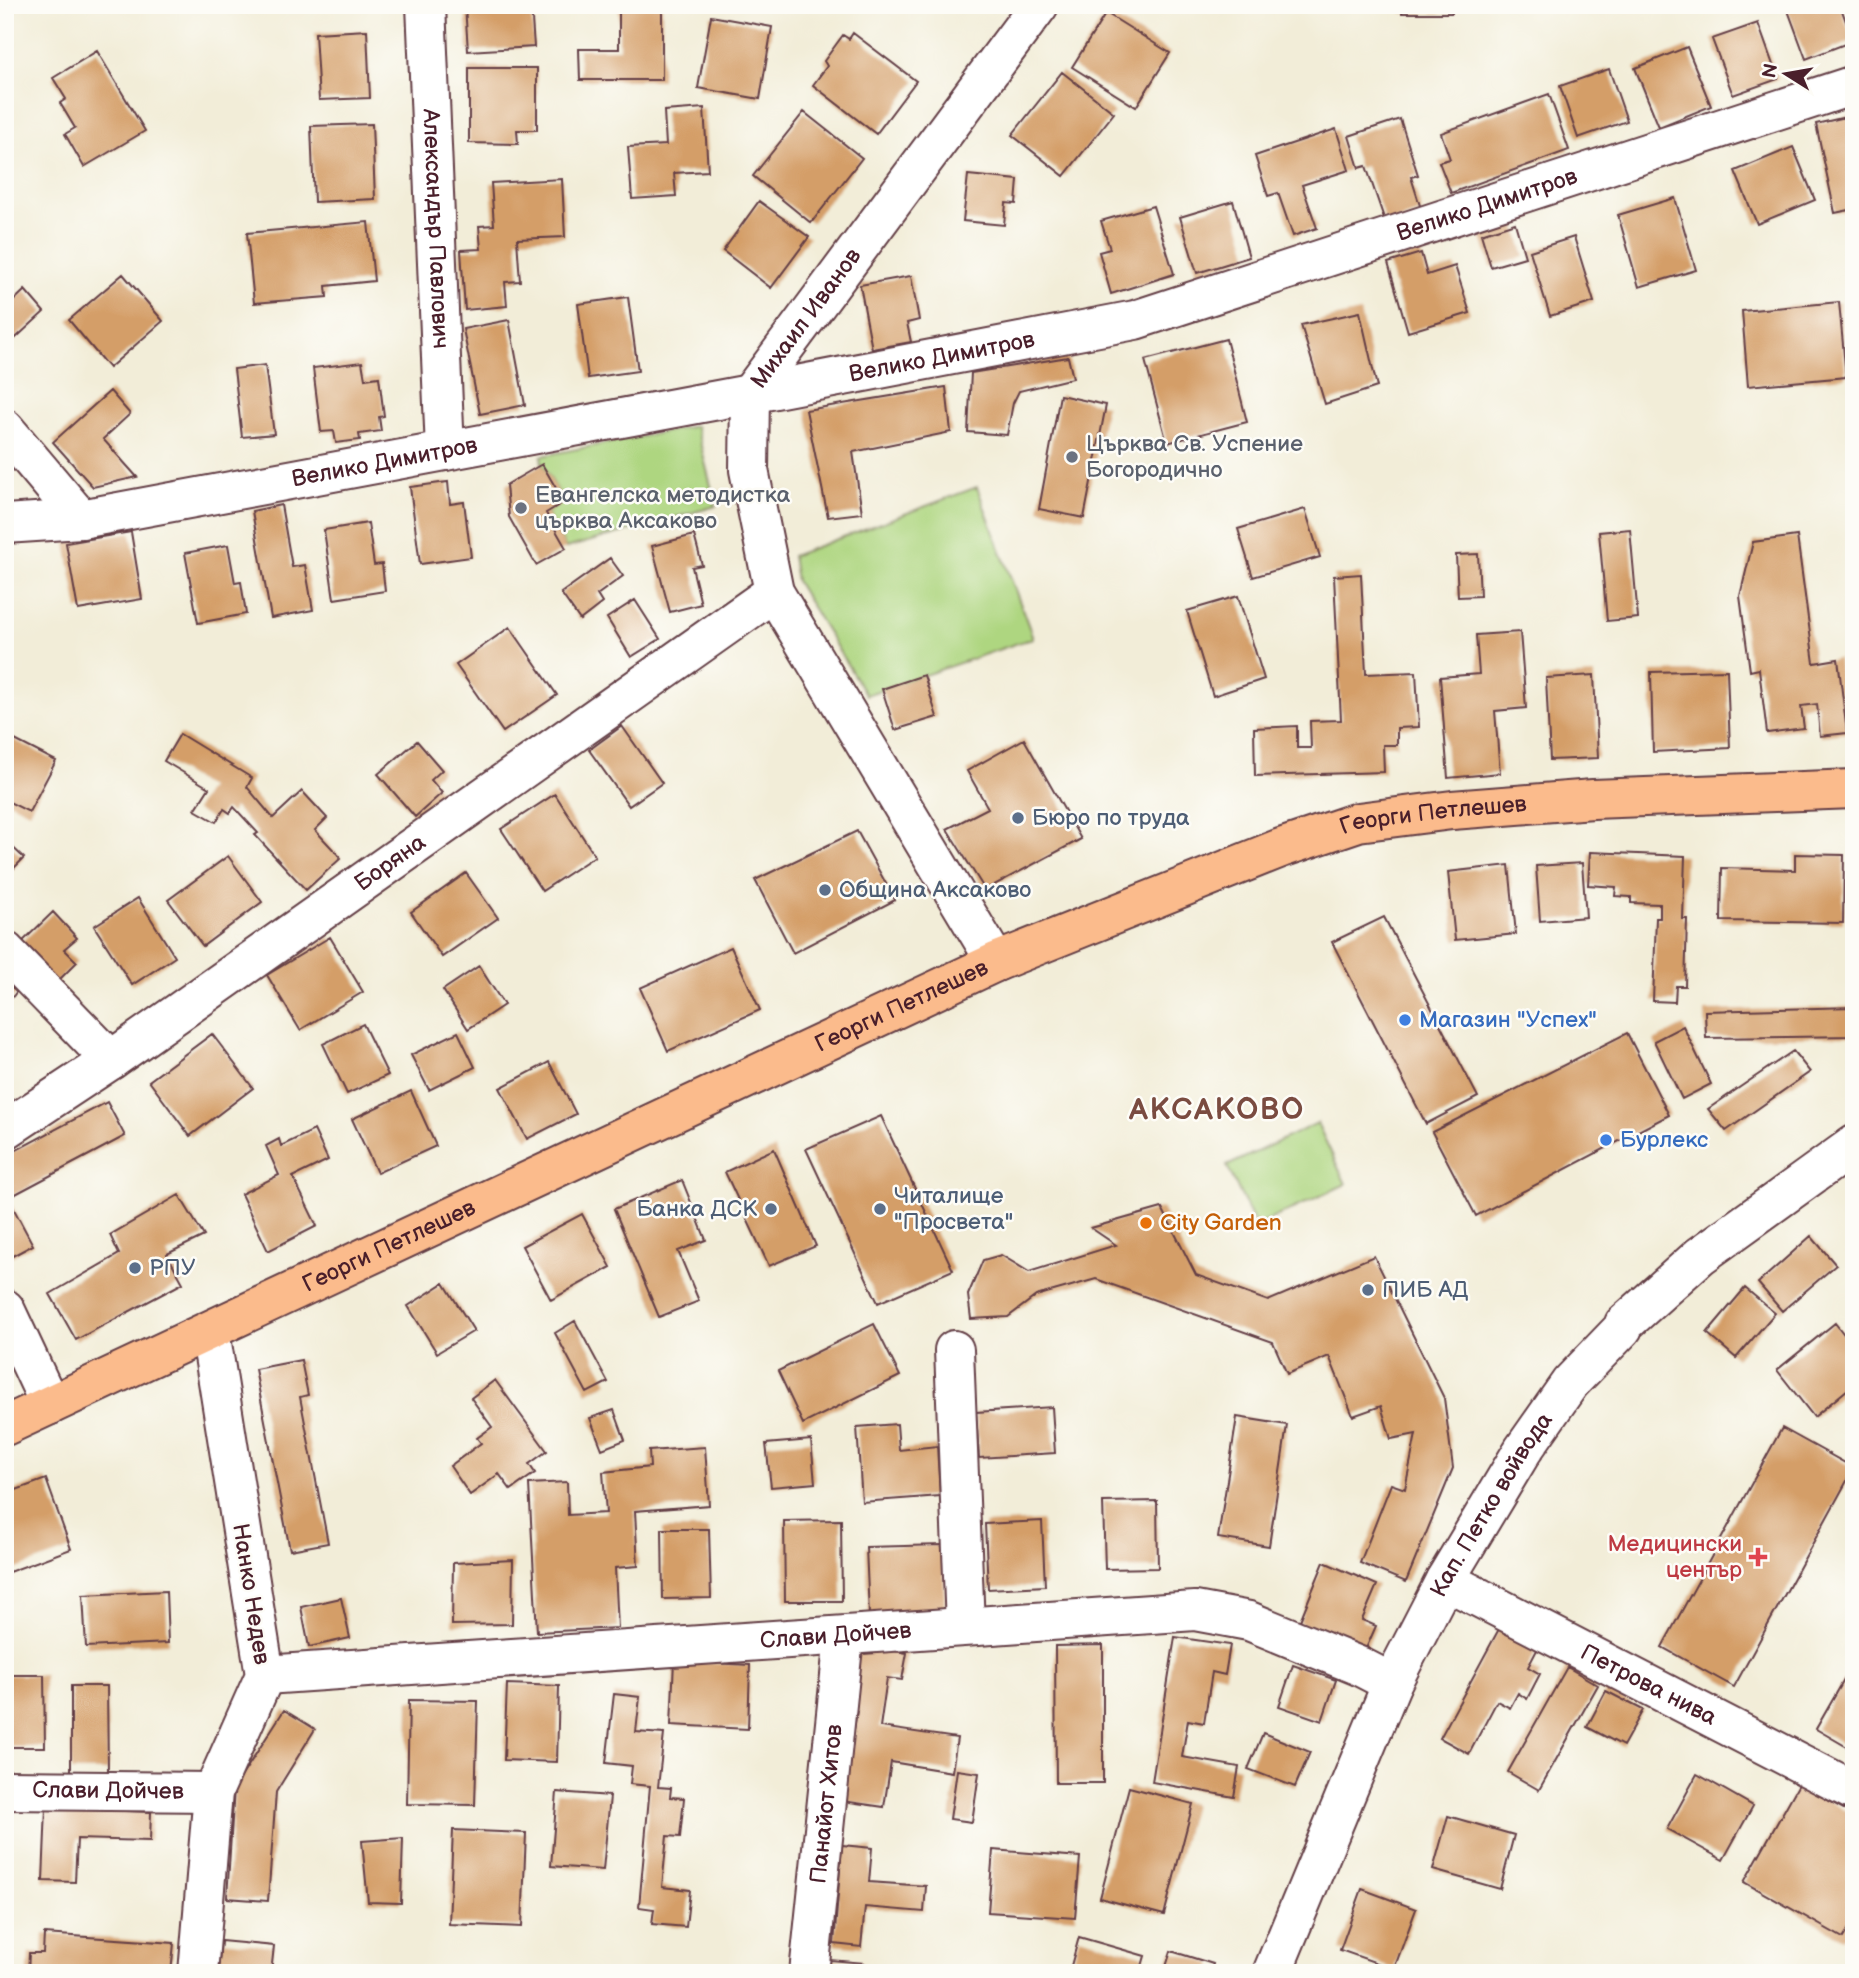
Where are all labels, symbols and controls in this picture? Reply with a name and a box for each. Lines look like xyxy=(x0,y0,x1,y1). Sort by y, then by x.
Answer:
north arrow xyxy=(1750,38,1820,108)
text: N xyxy=(1758,62,1783,80)
street label: Александър Павлович xyxy=(416,107,455,350)
street label: Велико Димитров xyxy=(1393,162,1581,248)
street label: Михаил Иванов xyxy=(745,243,867,394)
street label: Велико Димитров xyxy=(847,326,1037,389)
place label: Църква Св. Успение Богородично xyxy=(1086,430,1303,484)
street label: Велико Димитров xyxy=(289,431,480,493)
marker: Църква Св. Успение Богородично xyxy=(1064,449,1080,465)
place label: Евангелска методистка църква Аксаково xyxy=(535,481,791,535)
marker: Евангелска методистка църква Аксаково xyxy=(513,500,529,516)
street label: Георги Петлешев xyxy=(1336,790,1528,841)
place label: Бюро по труда xyxy=(1032,804,1190,832)
marker: Бюро по труда xyxy=(1010,810,1026,826)
street label: Боряна xyxy=(349,828,432,897)
place label: Община Аксаково xyxy=(839,876,1031,904)
marker: Община Аксаково xyxy=(817,882,833,898)
street label: Георги Петлешев xyxy=(811,954,993,1059)
place label: Магазин "Успех" xyxy=(1419,1006,1597,1034)
marker: Магазин "Успех" xyxy=(1397,1012,1413,1028)
district label: АКСАКОВО xyxy=(1128,1092,1305,1128)
place label: Бурлекс xyxy=(1620,1126,1708,1154)
marker: Бурлекс xyxy=(1598,1132,1614,1148)
place label: Читалище "Просвета" xyxy=(894,1182,1013,1236)
street label: Георги Петлешев xyxy=(298,1194,480,1299)
place label: Банка ДСК xyxy=(636,1195,757,1223)
marker: Банка ДСК xyxy=(763,1201,779,1217)
marker: Читалище "Просвета" xyxy=(872,1201,888,1217)
place label: City Garden xyxy=(1160,1209,1282,1237)
marker: City Garden xyxy=(1138,1215,1154,1231)
place label: РПУ xyxy=(149,1254,196,1282)
marker: РПУ xyxy=(127,1260,143,1276)
place label: ПИБ АД xyxy=(1382,1276,1469,1304)
marker: ПИБ АД xyxy=(1360,1282,1376,1298)
street label: Кап. Петко войвода xyxy=(1425,1407,1559,1602)
street label: Нанко Недев xyxy=(226,1521,276,1667)
place label: Медицински център xyxy=(1607,1530,1742,1584)
marker: Медицински център xyxy=(1748,1547,1768,1567)
street label: Слави Дойчев xyxy=(759,1617,912,1655)
street label: Петрова нива xyxy=(1576,1638,1722,1732)
street label: Панайот Хитов xyxy=(804,1723,849,1885)
street label: Слави Дойчев xyxy=(32,1776,184,1806)

